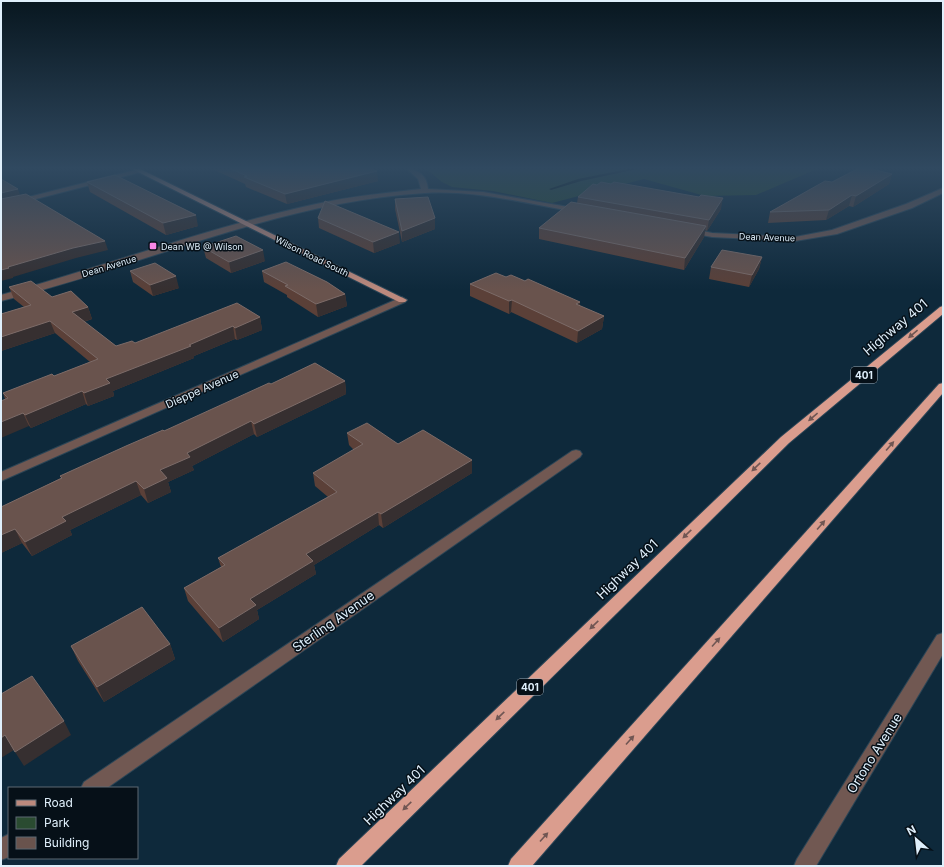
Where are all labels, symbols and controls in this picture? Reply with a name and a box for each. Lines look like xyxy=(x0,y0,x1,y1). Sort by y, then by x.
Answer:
street label: Dean Avenue xyxy=(739,231,795,243)
street label: Wilson Road South xyxy=(274,233,350,279)
marker: Dean WB @ Wilson xyxy=(148,241,158,251)
place label: Dean WB @ Wilson xyxy=(161,241,243,252)
street label: Dean Avenue xyxy=(80,253,138,279)
street label: Highway 401 xyxy=(860,295,930,359)
one-way arrow xyxy=(908,330,918,339)
street label: Dieppe Avenue xyxy=(163,367,241,411)
road number: 401 xyxy=(851,367,877,383)
one-way arrow xyxy=(807,413,818,421)
one-way arrow xyxy=(886,440,895,451)
one-way arrow xyxy=(751,462,761,472)
one-way arrow xyxy=(816,520,825,530)
one-way arrow xyxy=(682,529,692,539)
street label: Highway 401 xyxy=(593,536,661,602)
street label: Sterling Avenue xyxy=(289,587,377,655)
one-way arrow xyxy=(589,620,599,630)
one-way arrow xyxy=(712,637,721,648)
road number: 401 xyxy=(517,679,543,695)
street label: Ortono Avenue xyxy=(843,710,905,796)
one-way arrow xyxy=(495,711,505,720)
one-way arrow xyxy=(625,735,634,744)
street label: Highway 401 xyxy=(360,762,428,828)
legend xyxy=(8,787,138,859)
text: Road xyxy=(44,795,73,810)
one-way arrow xyxy=(402,801,412,811)
text: Park xyxy=(44,815,70,830)
north arrow xyxy=(896,819,936,859)
text: N xyxy=(904,822,918,838)
one-way arrow xyxy=(539,832,548,842)
text: Building xyxy=(44,835,89,850)

